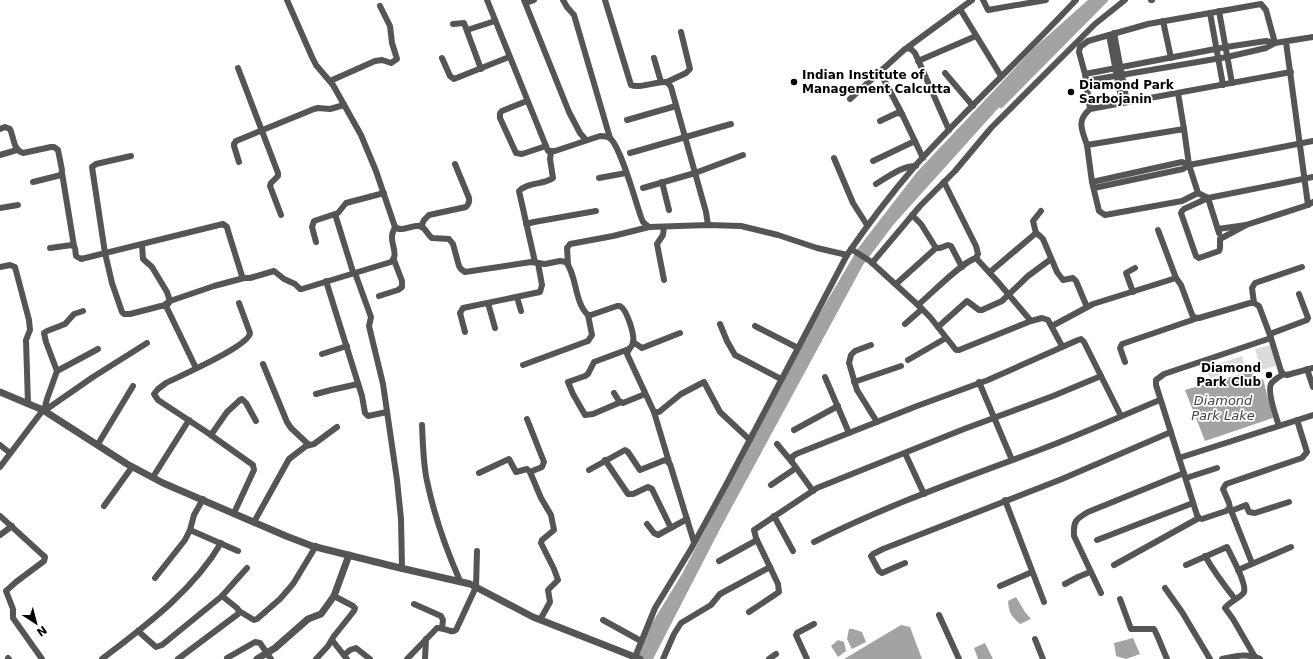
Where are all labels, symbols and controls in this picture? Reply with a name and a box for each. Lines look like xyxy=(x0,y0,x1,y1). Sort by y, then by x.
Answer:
place label: Indian Institute of Management Calcutta xyxy=(802,68,951,96)
marker: Indian Institute of Management Calcutta xyxy=(789,77,799,87)
place label: Diamond Park Sarbojanin xyxy=(1079,78,1175,106)
marker: Diamond Park Sarbojanin xyxy=(1066,87,1076,97)
place label: Diamond Park Club xyxy=(1196,361,1261,389)
marker: Diamond Park Club xyxy=(1264,370,1274,380)
water label: Diamond Park Lake xyxy=(1191,393,1255,423)
north arrow xyxy=(16,603,56,643)
text: N xyxy=(34,623,49,639)

